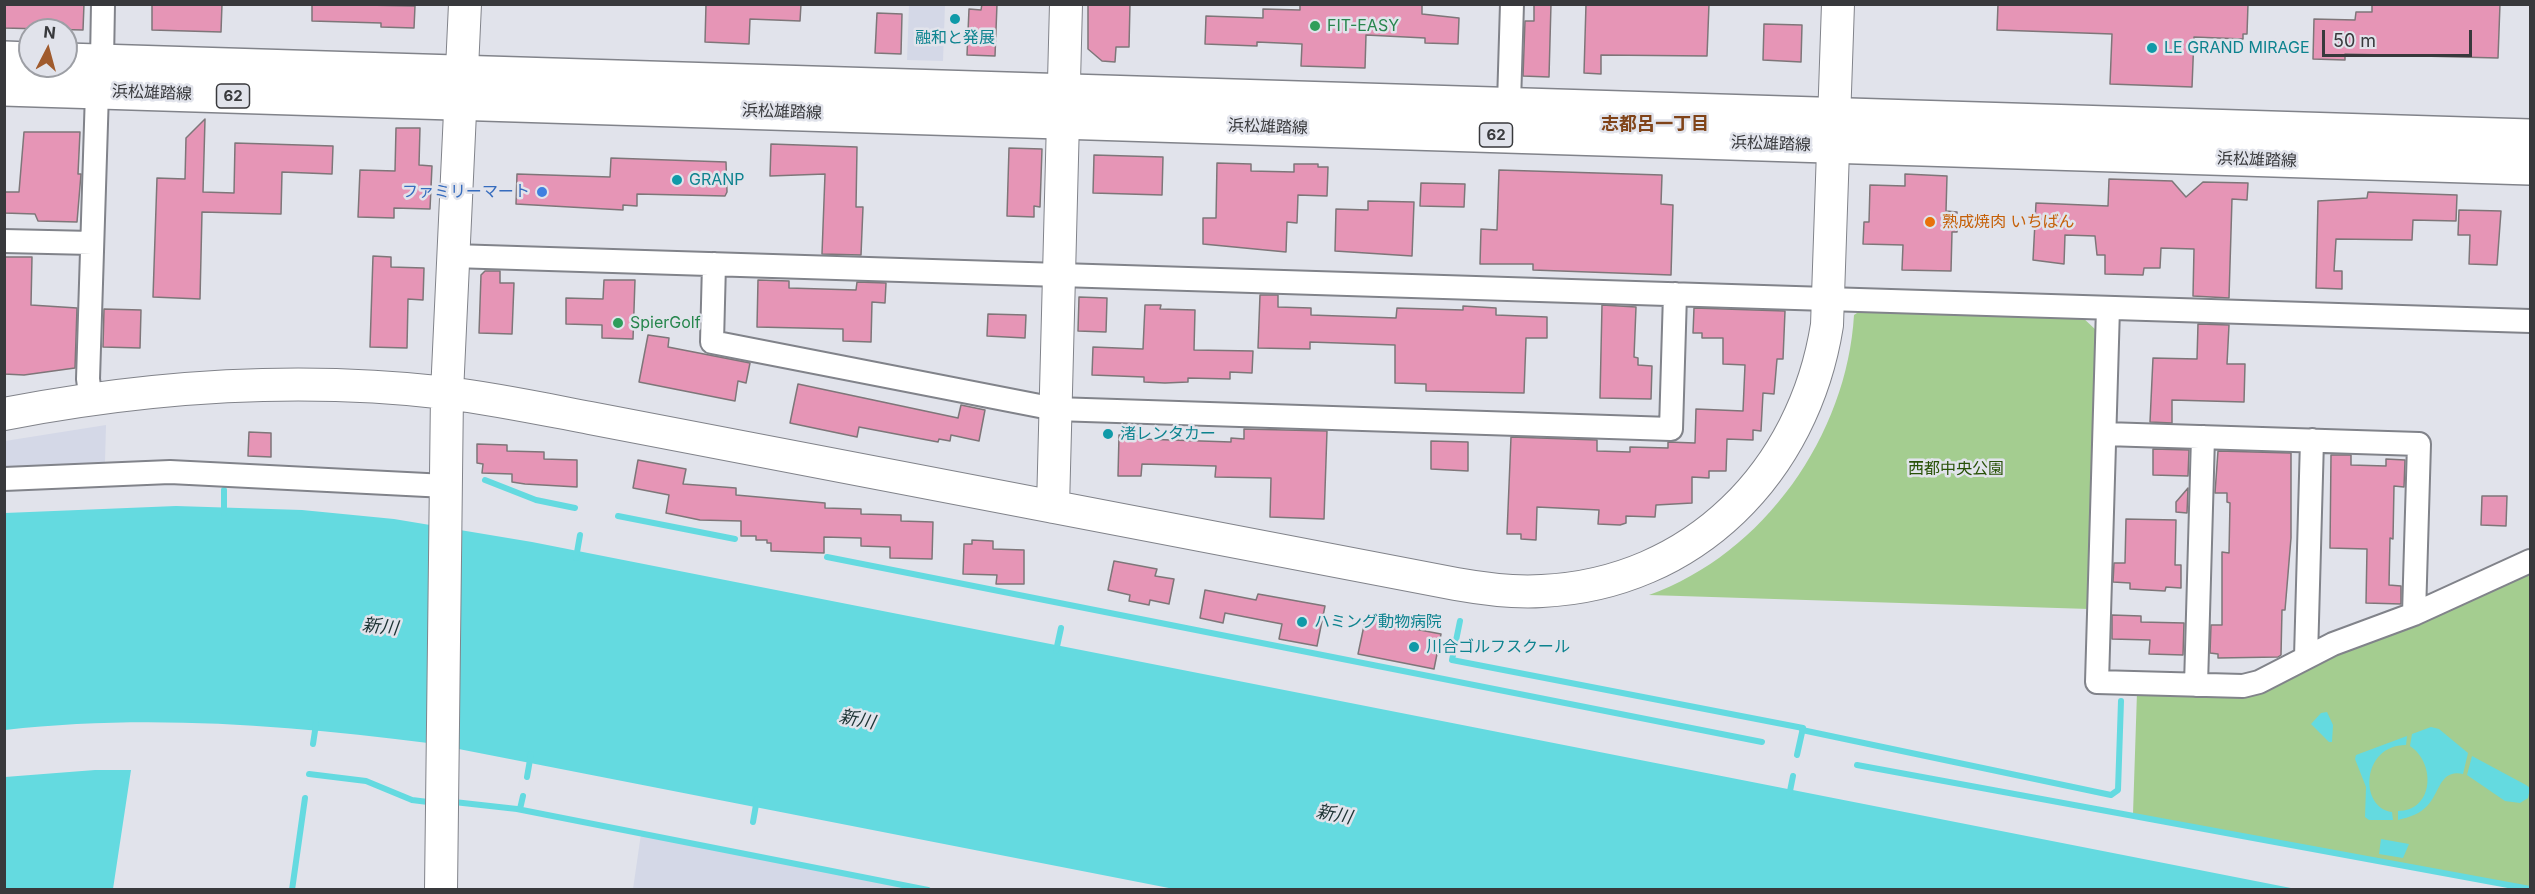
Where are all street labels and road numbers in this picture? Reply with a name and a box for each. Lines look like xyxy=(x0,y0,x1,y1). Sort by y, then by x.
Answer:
street label: 浜松雄踏線 xyxy=(112,82,192,104)
road number: 62 xyxy=(216,84,250,108)
street label: 浜松雄踏線 xyxy=(742,101,822,123)
street label: 浜松雄踏線 xyxy=(1228,116,1308,138)
road number: 62 xyxy=(1480,123,1512,147)
street label: 浜松雄踏線 xyxy=(1731,133,1811,155)
street label: 浜松雄踏線 xyxy=(2217,149,2297,171)

